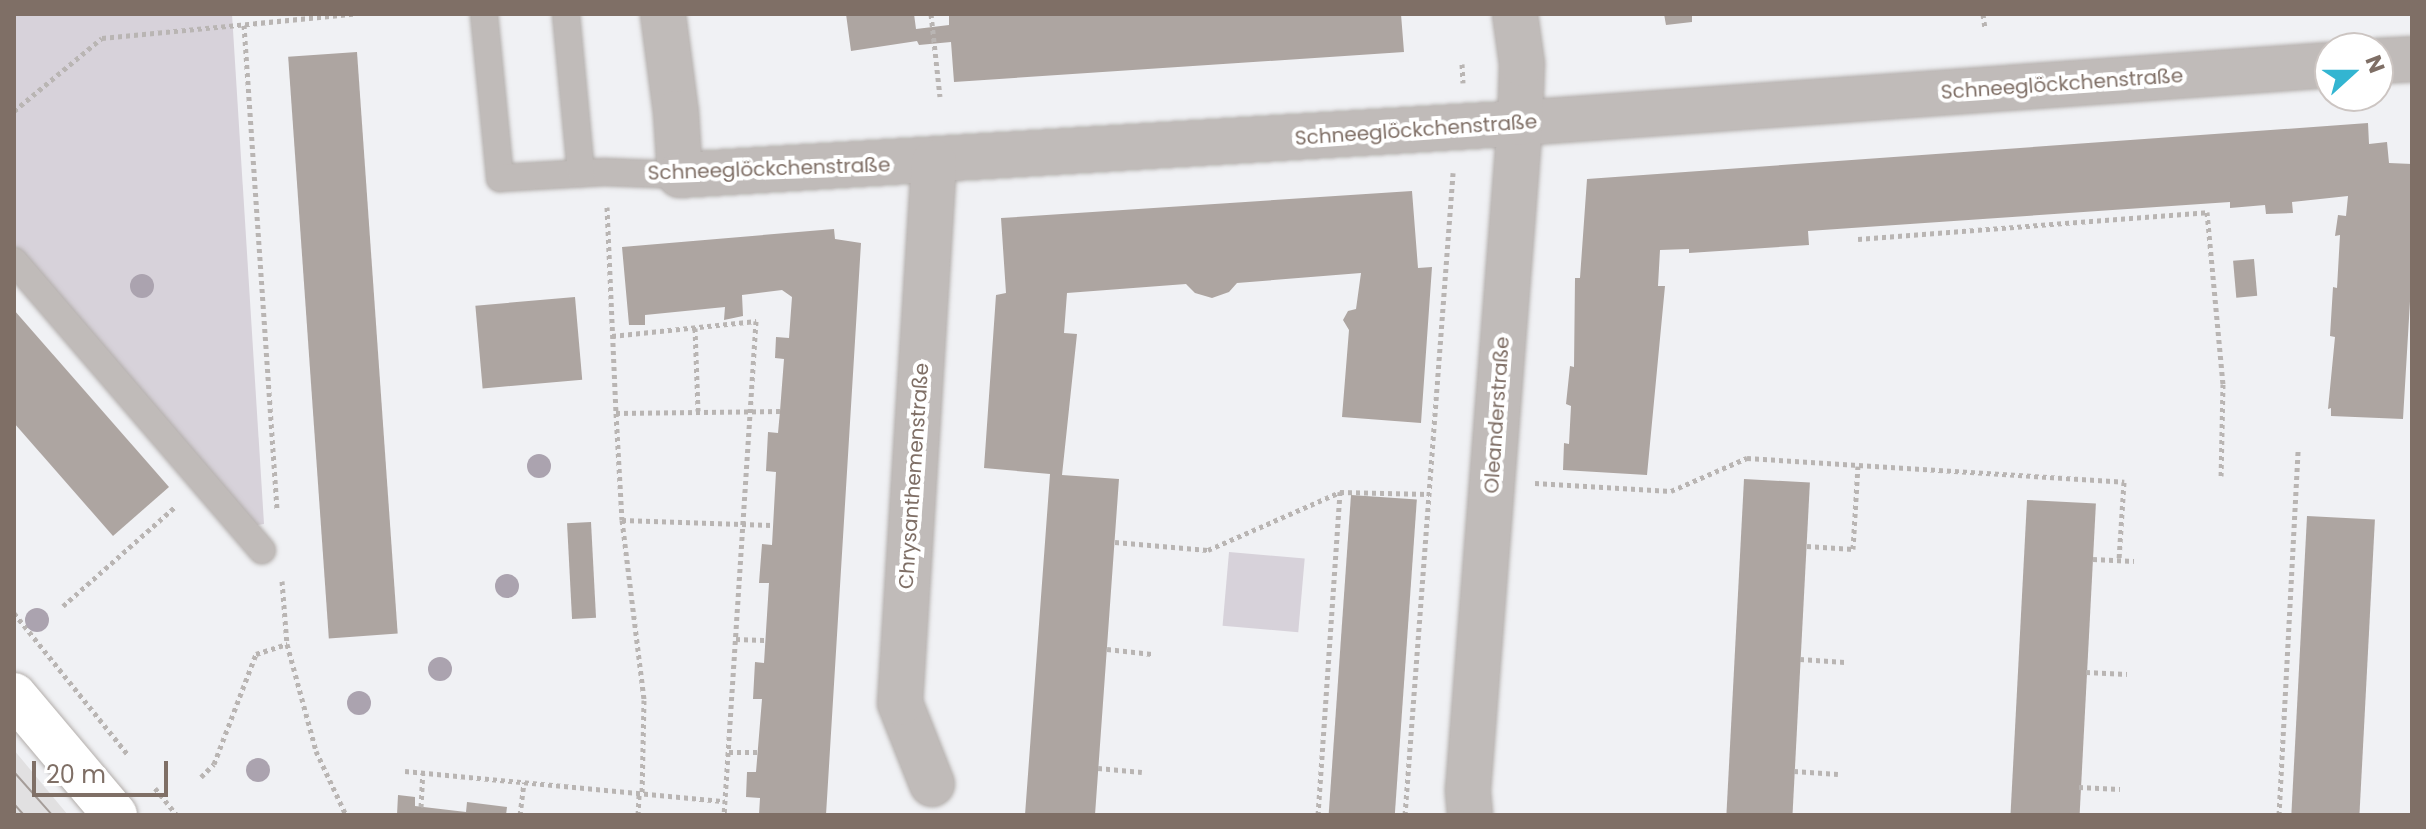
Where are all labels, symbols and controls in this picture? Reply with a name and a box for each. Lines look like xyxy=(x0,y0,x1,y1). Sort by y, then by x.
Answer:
north arrow xyxy=(2314,32,2394,112)
text: N xyxy=(2358,51,2392,77)
street label: Schneeglöckchenstraße xyxy=(1940,64,2184,104)
street label: Schneeglöckchenstraße xyxy=(1294,110,1538,150)
street label: Schneeglöckchenstraße xyxy=(647,153,891,185)
street label: Oleanderstraße xyxy=(1480,336,1514,494)
street label: Chrysanthemenstraße xyxy=(894,362,934,590)
scale bar xyxy=(36,745,172,795)
text: 20 m xyxy=(46,758,106,791)

